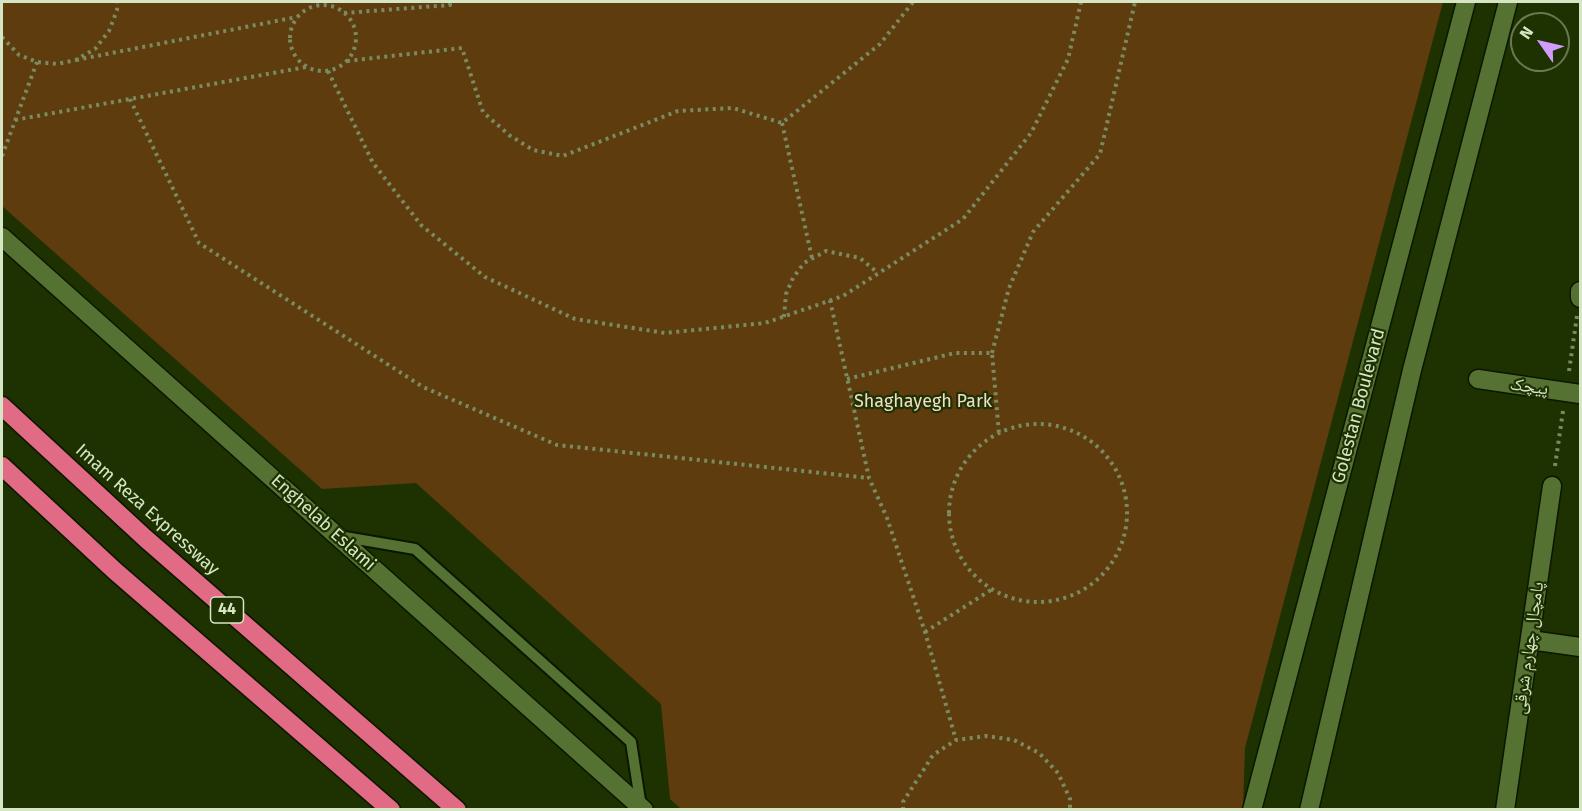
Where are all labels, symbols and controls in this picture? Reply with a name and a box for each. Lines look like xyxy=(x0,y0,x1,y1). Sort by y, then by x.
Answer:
north arrow xyxy=(1510,12,1570,72)
text: N xyxy=(1515,23,1537,42)
street label: Golestan Boulevard xyxy=(1328,326,1390,486)
street label: پیچک xyxy=(1508,374,1550,400)
park label: Shaghayegh Park xyxy=(854,391,992,413)
street label: Imam Reza Expressway xyxy=(71,440,223,580)
street label: Enghelab Eslami xyxy=(266,470,380,576)
street label: پامچال چهارم شرقی xyxy=(1509,580,1549,716)
road number: 44 xyxy=(210,597,244,623)

